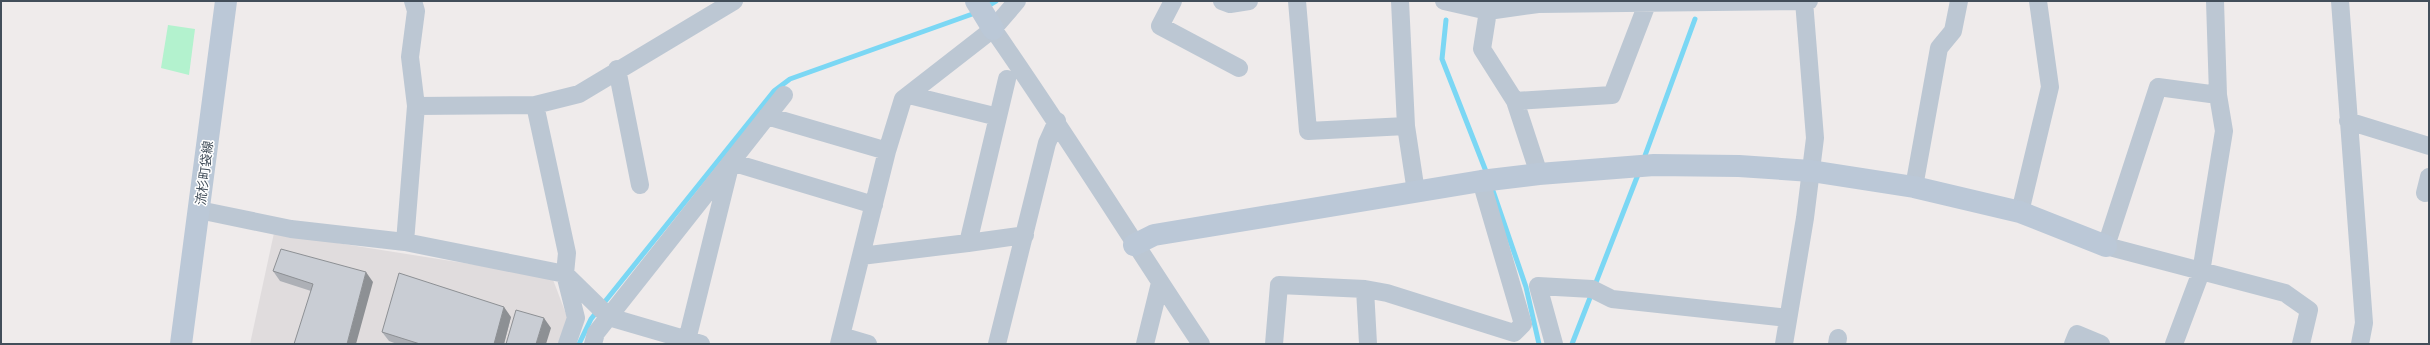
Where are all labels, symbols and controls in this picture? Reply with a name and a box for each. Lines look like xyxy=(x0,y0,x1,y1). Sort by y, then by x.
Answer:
street label: 流杉町袋線 xyxy=(192,140,216,206)

